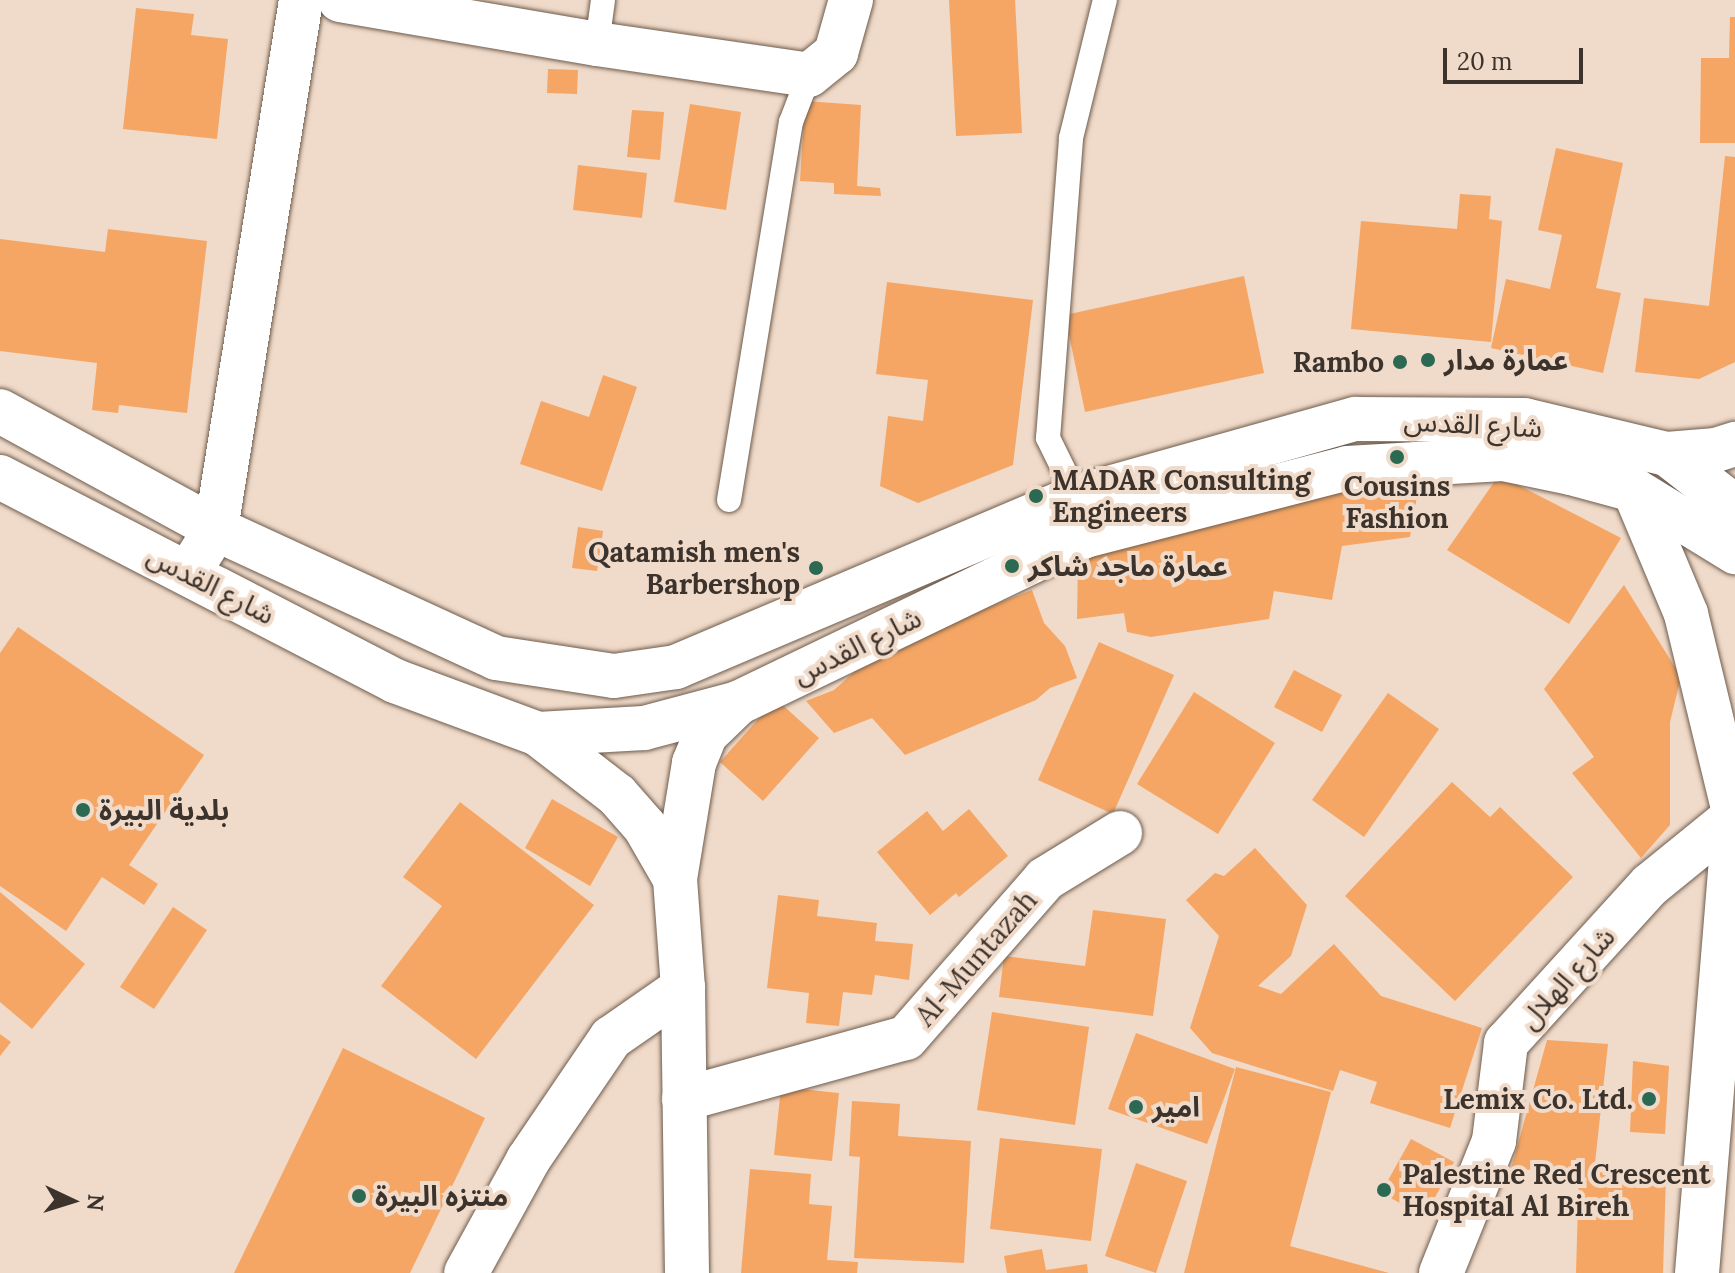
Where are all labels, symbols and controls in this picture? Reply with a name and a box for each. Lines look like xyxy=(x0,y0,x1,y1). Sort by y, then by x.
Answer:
scale bar xyxy=(1447,32,1587,82)
text: 20 m xyxy=(1457,46,1513,77)
place label: عمارة مدار xyxy=(1444,343,1568,377)
place label: Rambo xyxy=(1292,345,1384,379)
marker: عمارة مدار xyxy=(1419,351,1437,369)
marker: Rambo xyxy=(1391,353,1409,371)
street label: شارع القدس xyxy=(1403,404,1543,444)
marker: Cousins Fashion xyxy=(1388,448,1406,466)
place label: MADAR Consulting Engineers xyxy=(1052,463,1310,529)
place label: Cousins Fashion xyxy=(1344,469,1450,535)
marker: MADAR Consulting Engineers xyxy=(1027,487,1045,505)
place label: Qatamish men's Barbershop xyxy=(588,535,800,601)
street label: شارع القدس xyxy=(142,539,280,631)
place label: عمارة ماجد شاكر xyxy=(1028,549,1228,583)
marker: عمارة ماجد شاكر xyxy=(1003,557,1021,575)
marker: Qatamish men's Barbershop xyxy=(807,559,825,577)
street label: شارع القدس xyxy=(787,601,927,691)
place label: بلدية البيرة xyxy=(99,793,229,827)
marker: بلدية البيرة xyxy=(74,801,92,819)
street label: Al-Muntazah xyxy=(908,883,1044,1033)
street label: شارع الهلال xyxy=(1512,920,1622,1036)
place label: Lemix Co. Ltd. xyxy=(1443,1082,1633,1116)
place label: امير xyxy=(1152,1090,1200,1124)
marker: Lemix Co. Ltd. xyxy=(1640,1090,1658,1108)
marker: امير xyxy=(1127,1098,1145,1116)
place label: Palestine Red Crescent Hospital Al Bireh xyxy=(1402,1157,1711,1223)
north arrow xyxy=(32,1161,112,1241)
place label: منتزه البيرة xyxy=(375,1179,508,1213)
marker: Palestine Red Crescent Hospital Al Bireh xyxy=(1373,1179,1395,1201)
marker: منتزه البيرة xyxy=(350,1187,368,1205)
text: N xyxy=(81,1193,111,1212)

